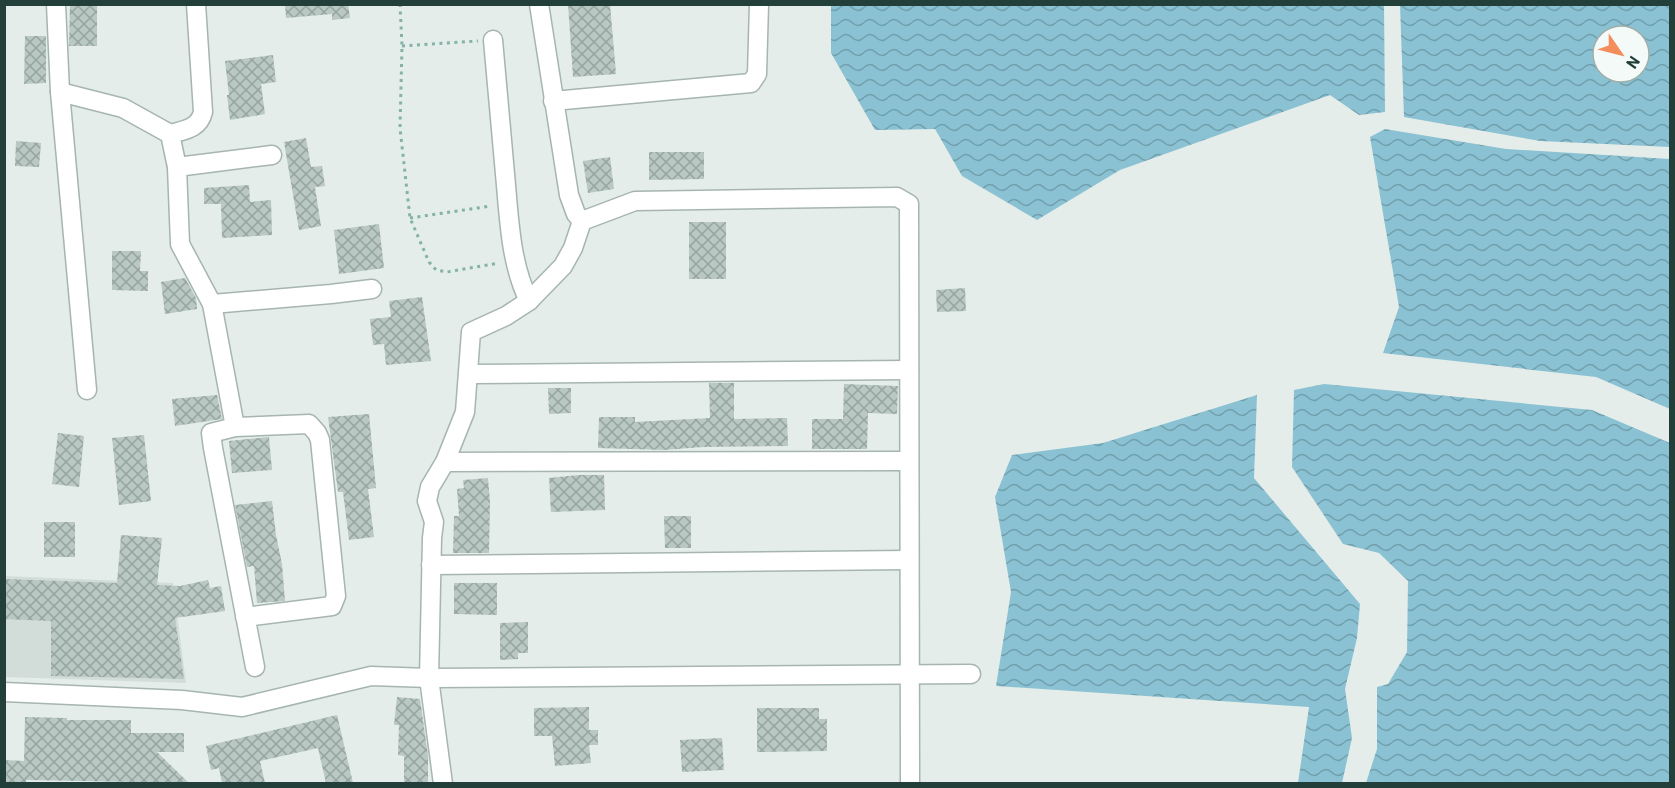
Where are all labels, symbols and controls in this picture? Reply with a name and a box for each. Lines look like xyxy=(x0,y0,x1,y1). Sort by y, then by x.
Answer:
north arrow xyxy=(1591,24,1651,84)
text: N xyxy=(1623,53,1645,73)

